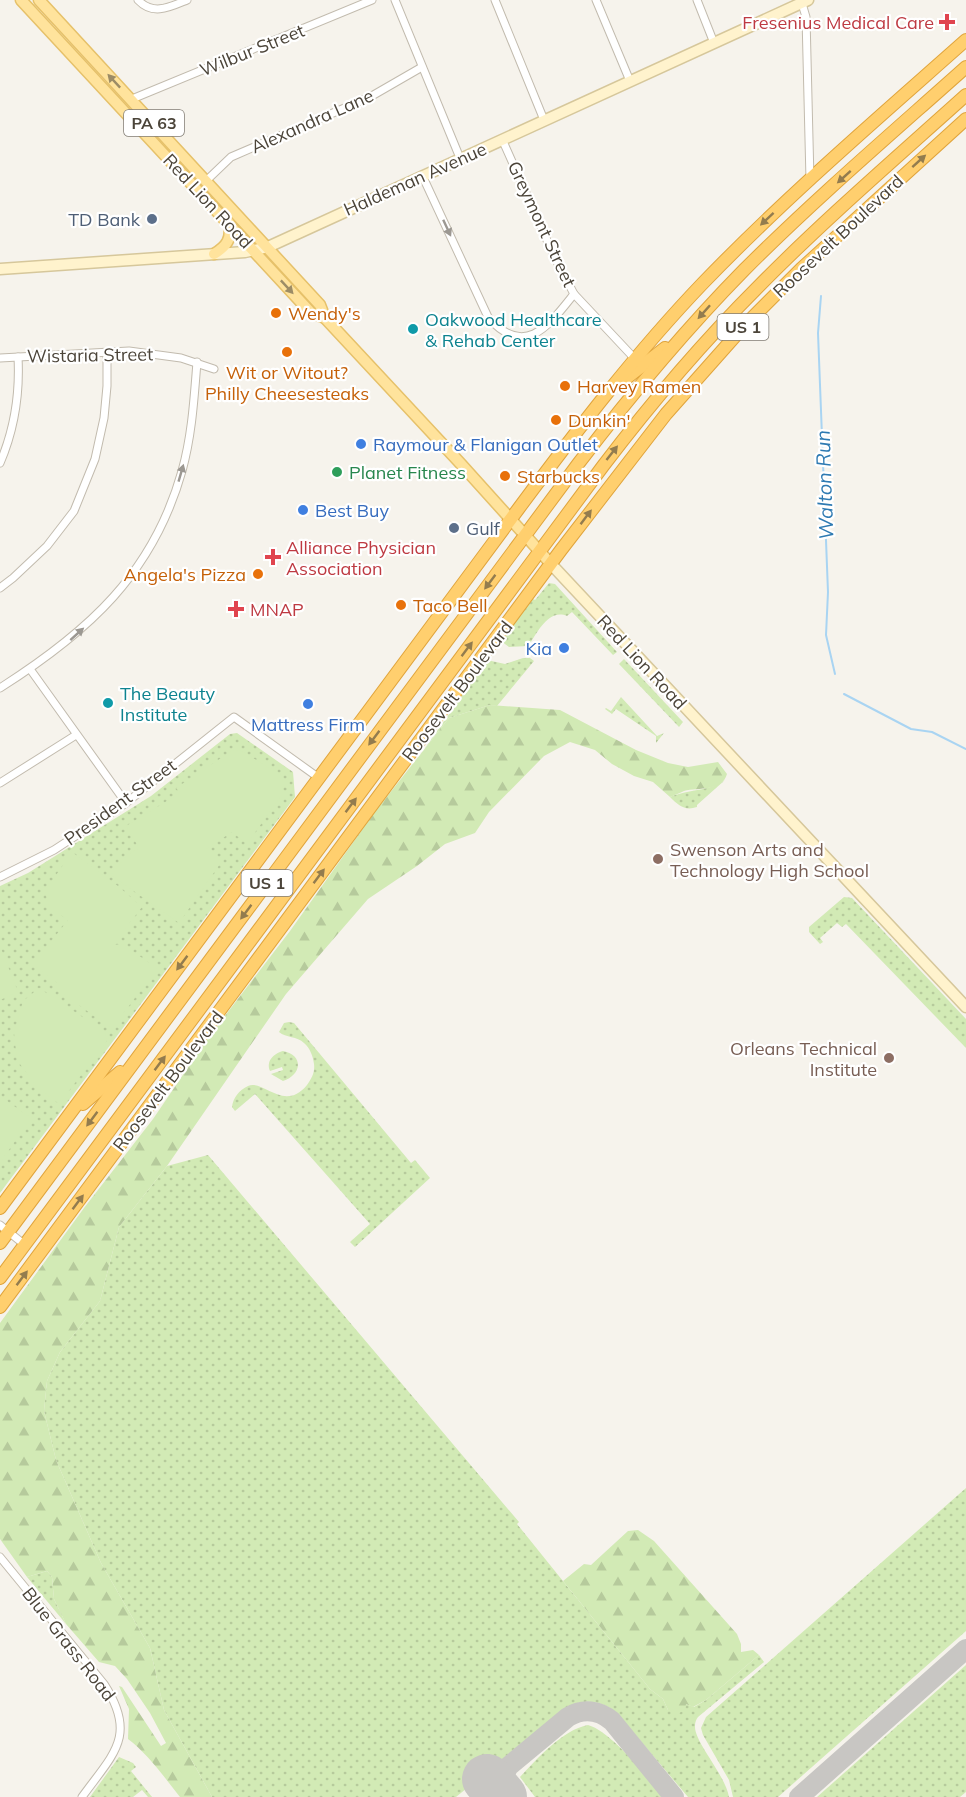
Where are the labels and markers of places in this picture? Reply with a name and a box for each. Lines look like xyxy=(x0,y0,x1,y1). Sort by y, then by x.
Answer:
place label: Fresenius Medical Care xyxy=(742,11,934,34)
marker: Fresenius Medical Care xyxy=(938,13,956,31)
place label: TD Bank xyxy=(68,208,141,231)
marker: TD Bank xyxy=(145,212,159,226)
place label: Wendy's xyxy=(288,302,361,325)
marker: Wendy's xyxy=(269,306,283,320)
place label: Oakwood Healthcare & Rehab Center xyxy=(425,308,602,352)
marker: Oakwood Healthcare & Rehab Center xyxy=(406,322,420,336)
marker: Wit or Witout? Philly Cheesesteaks xyxy=(280,345,294,359)
place label: Wit or Witout? Philly Cheesesteaks xyxy=(205,361,369,405)
place label: Harvey Ramen xyxy=(577,375,701,398)
marker: Harvey Ramen xyxy=(558,379,572,393)
place label: Dunkin' xyxy=(568,409,630,432)
marker: Dunkin' xyxy=(549,413,563,427)
place label: Raymour & Flanigan Outlet xyxy=(373,433,598,456)
marker: Raymour & Flanigan Outlet xyxy=(354,437,368,451)
place label: Planet Fitness xyxy=(349,461,466,484)
marker: Planet Fitness xyxy=(330,465,344,479)
place label: Starbucks xyxy=(517,465,600,488)
marker: Starbucks xyxy=(498,469,512,483)
place label: Best Buy xyxy=(315,499,389,522)
marker: Best Buy xyxy=(296,503,310,517)
place label: Gulf xyxy=(466,517,501,540)
marker: Gulf xyxy=(447,521,461,535)
place label: Alliance Physician Association xyxy=(286,536,436,580)
marker: Alliance Physician Association xyxy=(264,548,282,566)
place label: Angela's Pizza xyxy=(123,563,246,586)
marker: Angela's Pizza xyxy=(251,567,265,581)
place label: Taco Bell xyxy=(413,594,488,617)
place label: MNAP xyxy=(250,598,304,621)
marker: Taco Bell xyxy=(394,598,408,612)
marker: MNAP xyxy=(227,600,245,618)
place label: Kia xyxy=(526,637,552,660)
marker: Kia xyxy=(557,641,571,655)
place label: The Beauty Institute xyxy=(120,682,216,726)
marker: The Beauty Institute xyxy=(101,696,115,710)
marker: Mattress Firm xyxy=(301,697,315,711)
place label: Mattress Firm xyxy=(251,713,365,736)
place label: Swenson Arts and Technology High School xyxy=(670,838,869,882)
marker: Swenson Arts and Technology High School xyxy=(651,852,665,866)
place label: Orleans Technical Institute xyxy=(730,1037,877,1081)
marker: Orleans Technical Institute xyxy=(882,1051,896,1065)

